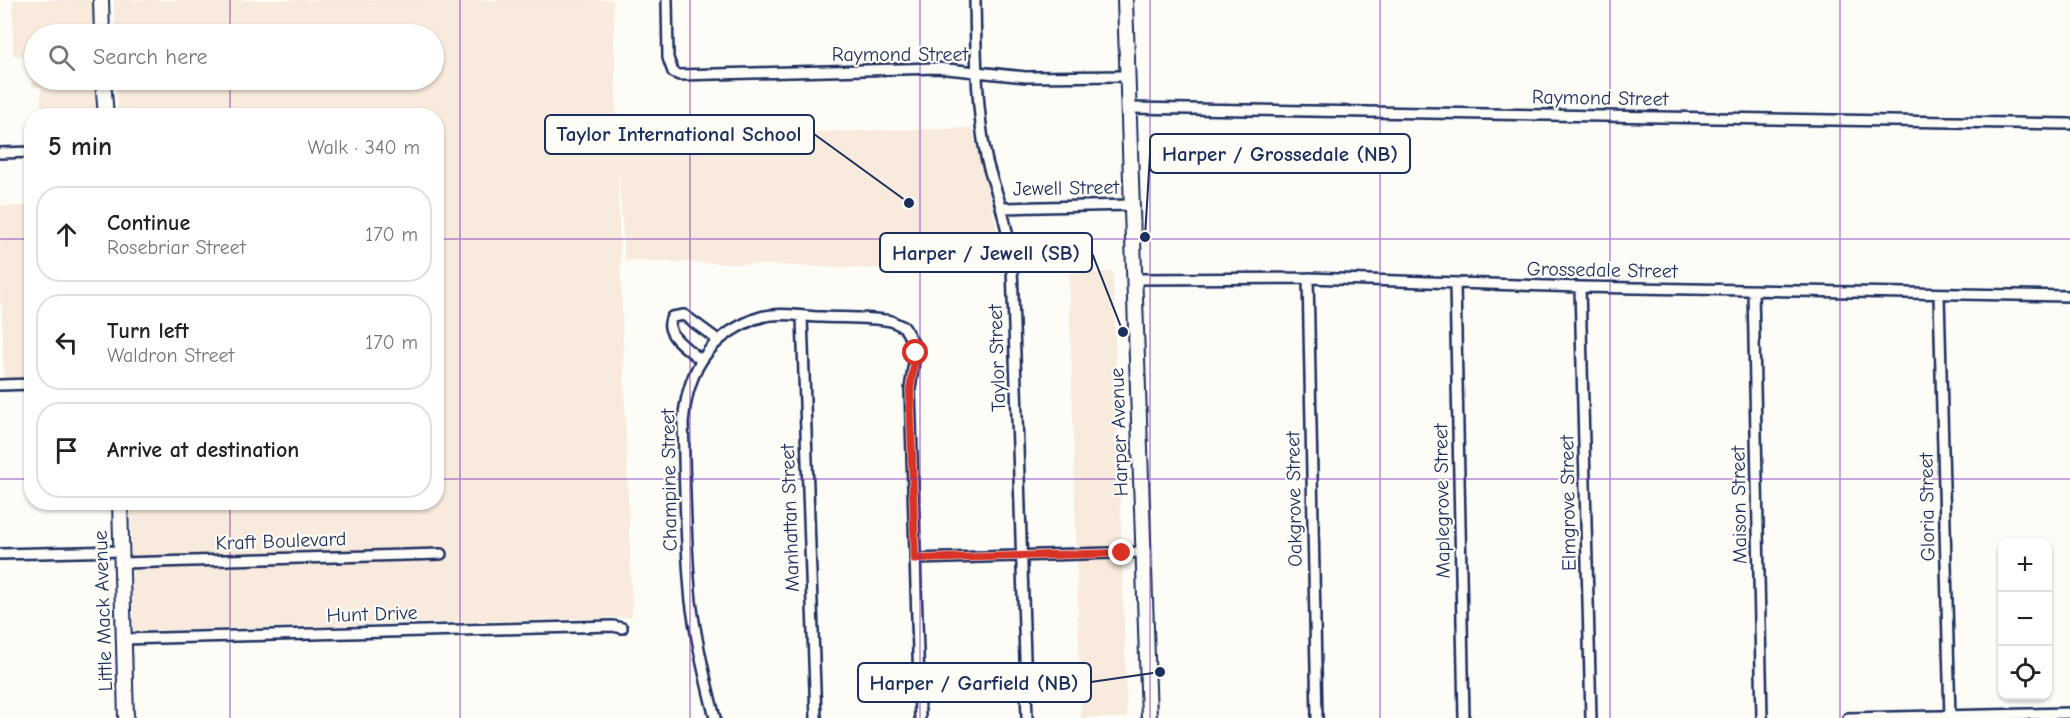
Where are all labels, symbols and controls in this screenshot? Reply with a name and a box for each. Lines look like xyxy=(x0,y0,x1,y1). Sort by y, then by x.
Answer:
search box xyxy=(24,24,444,90)
icon: search xyxy=(45,41,78,74)
street label: Raymond Street xyxy=(832,43,970,66)
text: Search here xyxy=(93,44,208,70)
street label: Raymond Street xyxy=(1532,85,1670,111)
callout: Taylor International School xyxy=(545,115,814,154)
text: Taylor International School xyxy=(557,122,801,146)
text: 5 min xyxy=(48,132,112,162)
callout: Harper / Grossedale (NB) xyxy=(1150,134,1410,173)
text: Walk · 340 m xyxy=(308,136,420,159)
text: Harper / Grossedale (NB) xyxy=(1162,142,1398,166)
street label: Jewell Street xyxy=(1013,176,1121,200)
text: Continue xyxy=(107,210,190,236)
icon: ahead xyxy=(50,218,83,251)
text: 170 m xyxy=(365,223,418,246)
callout: Harper / Jewell (SB) xyxy=(880,233,1092,272)
text: Rosebriar Street xyxy=(107,236,246,259)
text: Harper / Jewell (SB) xyxy=(892,241,1080,265)
street label: Grossedale Street xyxy=(1526,257,1679,283)
street label: Taylor Street xyxy=(984,303,1010,412)
text: Turn left xyxy=(107,318,189,344)
icon: left xyxy=(50,326,83,359)
text: 170 m xyxy=(365,331,418,354)
route start xyxy=(902,339,928,365)
text: Waldron Street xyxy=(107,344,234,367)
street label: Harper Avenue xyxy=(1105,367,1133,497)
street label: Champine Street xyxy=(656,407,682,552)
street label: Maplegrove Street xyxy=(1429,422,1455,579)
street label: Oakgrove Street xyxy=(1281,430,1307,567)
street label: Elmgrove Street xyxy=(1555,433,1581,571)
icon: arrive xyxy=(50,434,83,467)
text: Arrive at destination xyxy=(107,437,299,463)
street label: Manhattan Street xyxy=(776,442,804,592)
street label: Maison Street xyxy=(1726,444,1752,564)
street label: Gloria Street xyxy=(1915,451,1939,562)
street label: Kraft Boulevard xyxy=(215,527,347,555)
street label: Little Mack Avenue xyxy=(89,530,117,692)
map controls xyxy=(1998,538,2052,700)
button: + xyxy=(1998,538,2052,592)
route end xyxy=(1108,539,1134,565)
button: − xyxy=(1998,592,2052,646)
street label: Hunt Drive xyxy=(326,601,418,627)
button: locate xyxy=(1998,646,2052,700)
callout: Harper / Garfield (NB) xyxy=(858,663,1091,702)
text: Harper / Garfield (NB) xyxy=(869,671,1079,695)

